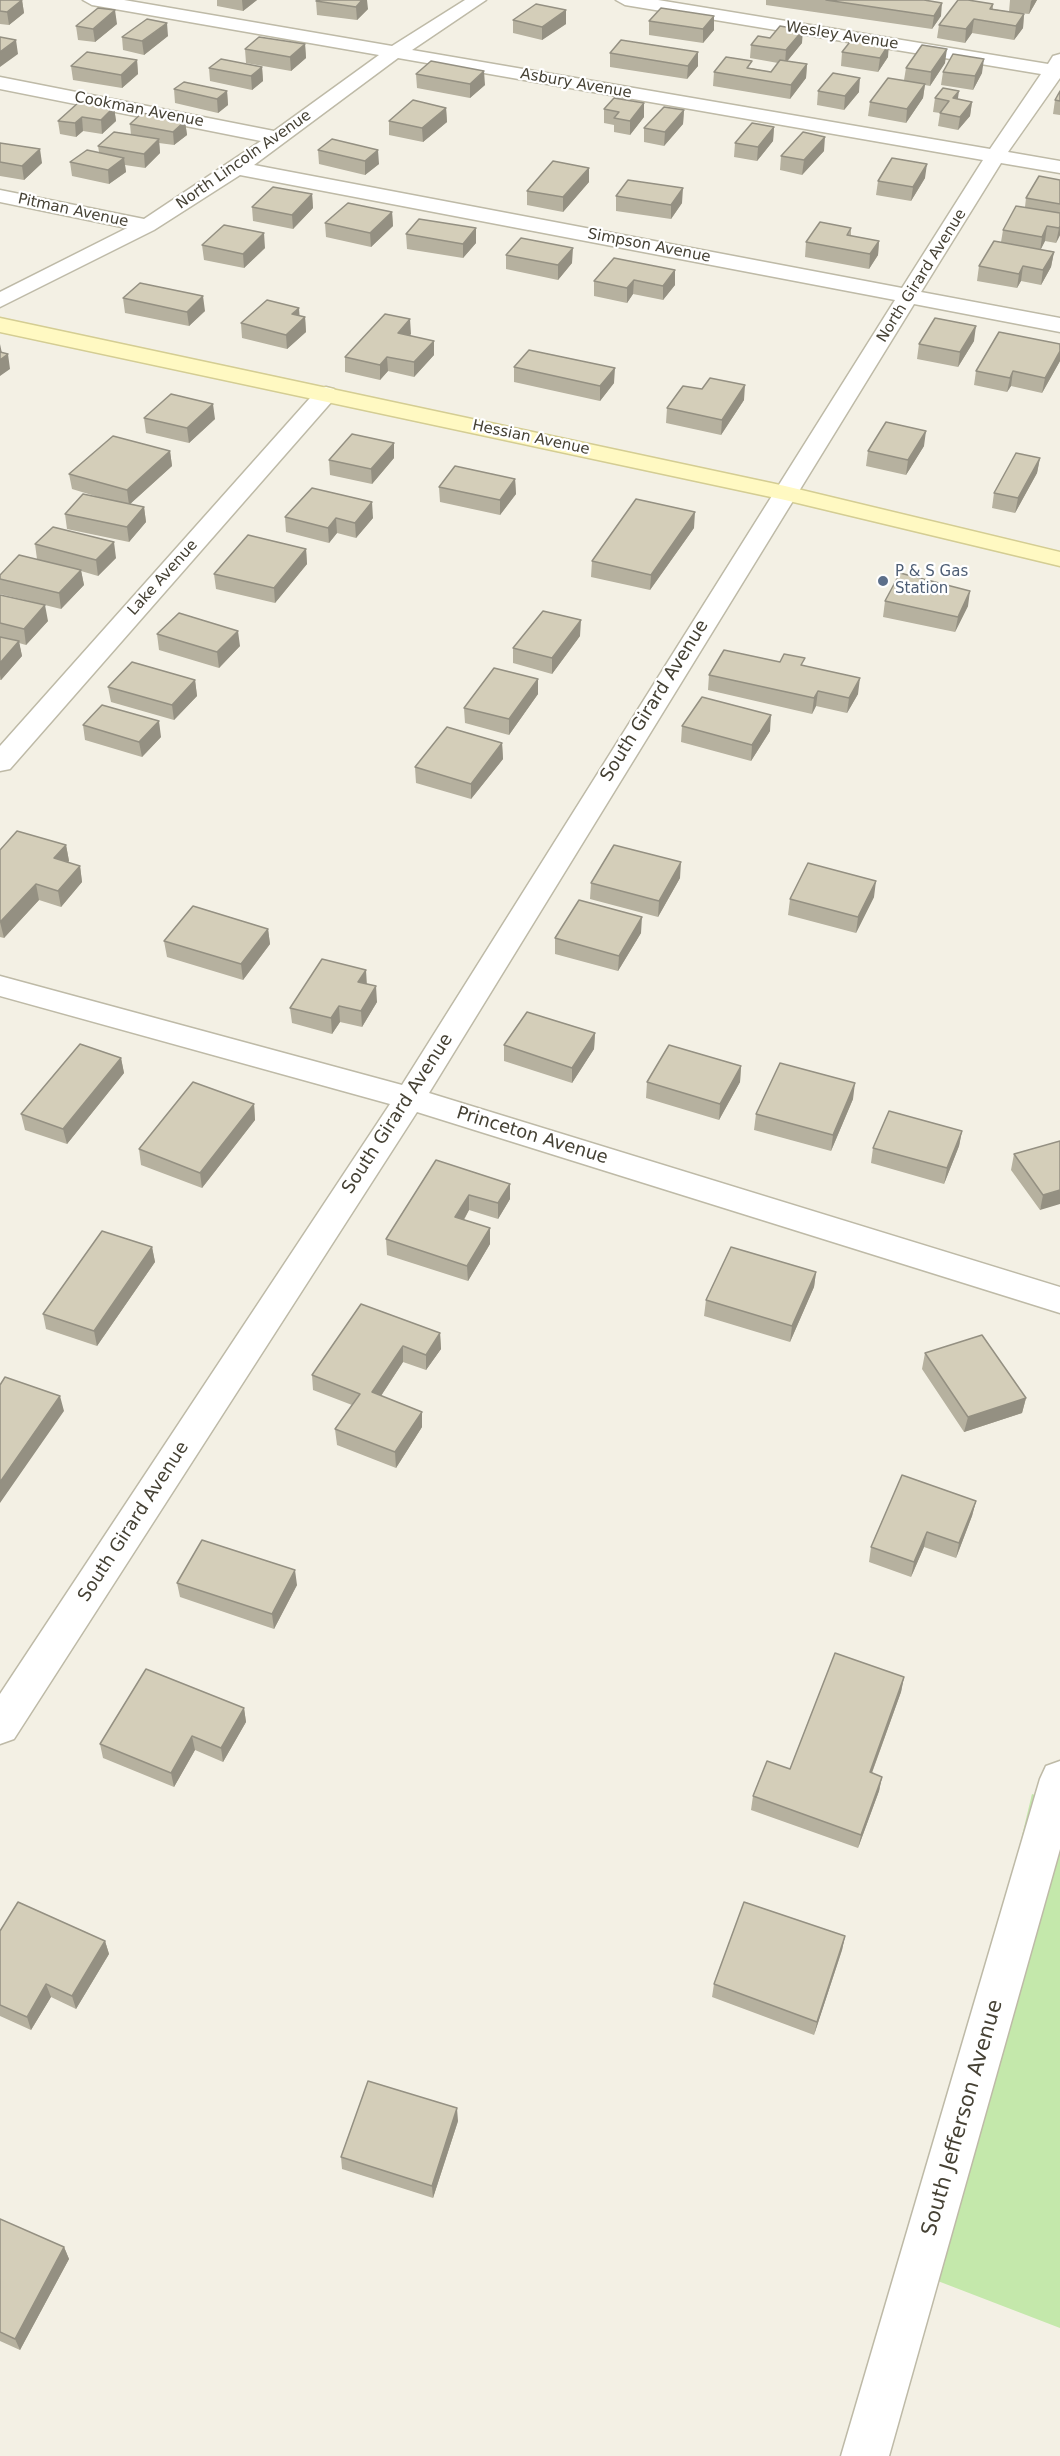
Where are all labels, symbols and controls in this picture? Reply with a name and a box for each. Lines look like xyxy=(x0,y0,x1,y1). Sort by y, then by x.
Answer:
street label: Wesley Avenue xyxy=(784,18,900,54)
street label: Asbury Avenue xyxy=(519,65,633,103)
street label: Cookman Avenue xyxy=(73,89,205,131)
street label: North Lincoln Avenue xyxy=(173,107,315,213)
street label: Pitman Avenue xyxy=(16,190,130,232)
street label: North Girard Avenue xyxy=(874,206,970,346)
street label: Simpson Avenue xyxy=(586,225,712,267)
street label: Hessian Avenue xyxy=(471,417,591,459)
street label: Lake Avenue xyxy=(124,537,202,619)
place label: P & S Gas Station xyxy=(895,563,968,598)
marker: P & S Gas Station xyxy=(876,574,890,588)
street label: South Girard Avenue xyxy=(596,616,714,786)
street label: South Girard Avenue xyxy=(338,1030,458,1198)
street label: Princeton Avenue xyxy=(454,1103,610,1169)
street label: South Girard Avenue xyxy=(74,1438,194,1606)
street label: South Jefferson Avenue xyxy=(917,1997,1009,2239)

